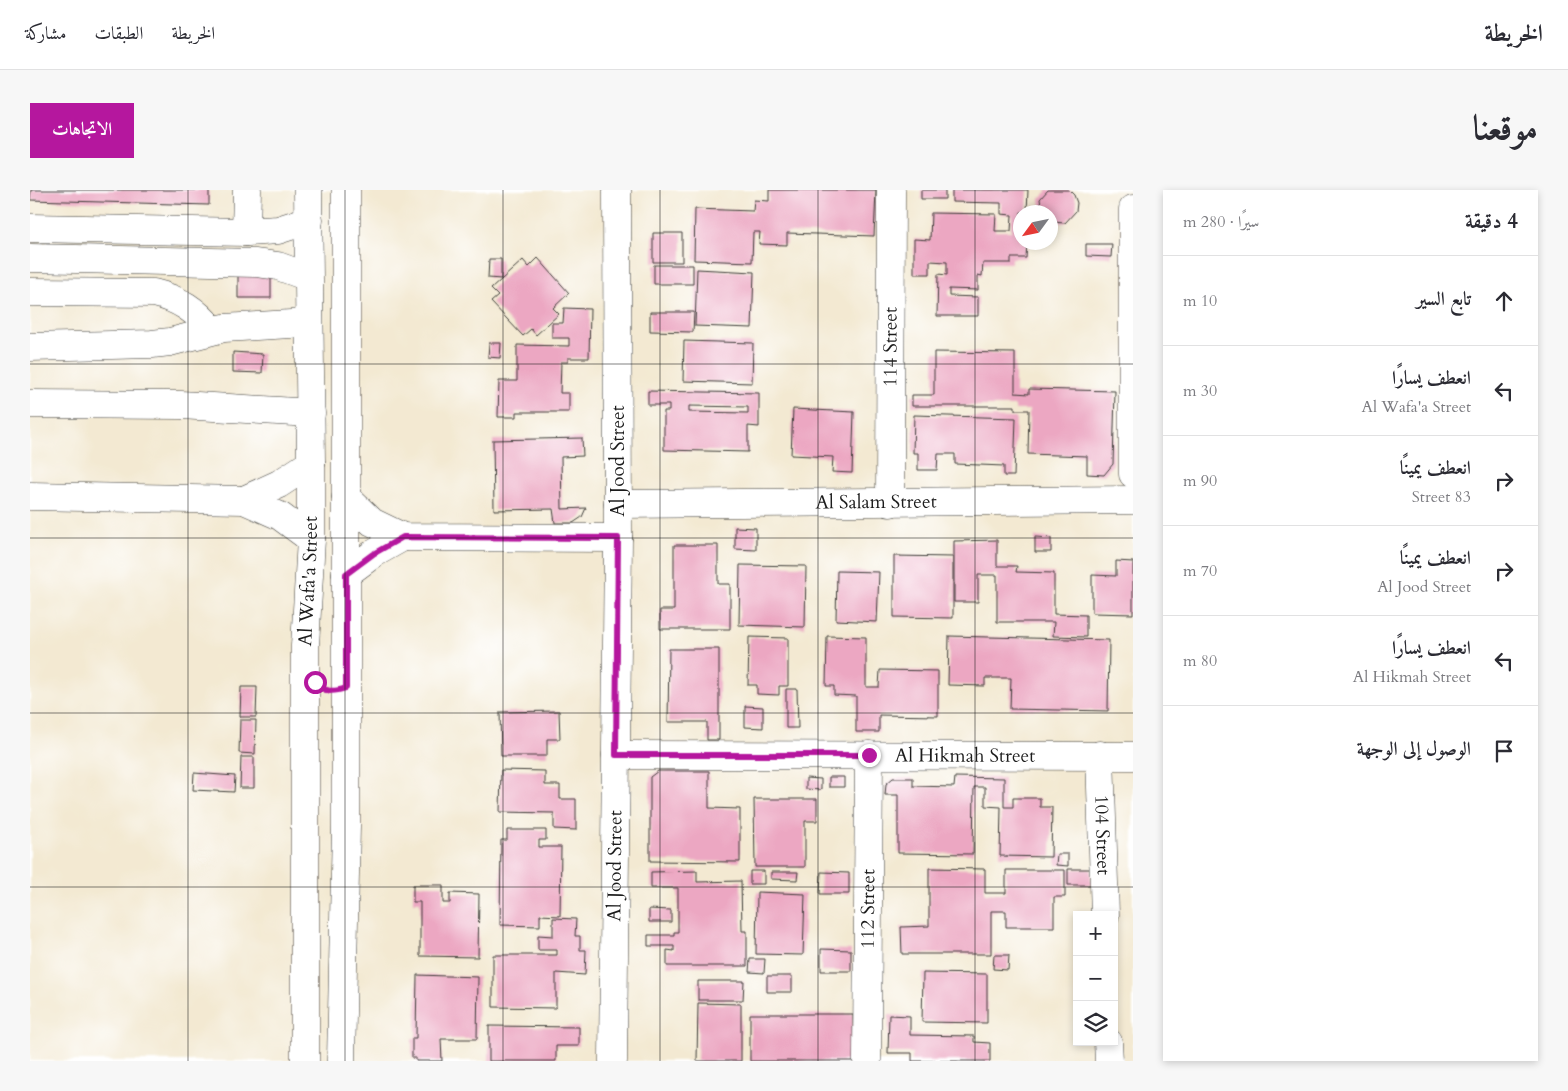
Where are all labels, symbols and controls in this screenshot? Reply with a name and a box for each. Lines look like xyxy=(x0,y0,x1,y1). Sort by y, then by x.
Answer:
text: الخريطة xyxy=(1485,17,1543,50)
text: مشاركة xyxy=(25,21,66,46)
text: الطبقات xyxy=(94,21,143,46)
text: الخريطة xyxy=(171,21,215,46)
button: الاتجاهات xyxy=(30,103,134,158)
text: موقعنا xyxy=(1473,104,1538,152)
north arrow xyxy=(1013,205,1058,250)
text: 4 دقيقة xyxy=(1465,207,1518,236)
text: سيرًا · 280 m xyxy=(1183,211,1259,233)
text: تابع السير xyxy=(1416,286,1471,312)
icon: ahead xyxy=(1490,287,1518,315)
text: 10 m xyxy=(1183,290,1217,312)
street label: 114 Street xyxy=(877,307,904,387)
text: انعطف يسارًا xyxy=(1392,365,1471,391)
icon: left xyxy=(1490,377,1518,405)
text: 30 m xyxy=(1183,380,1217,402)
text: Al Wafa'a Street xyxy=(1362,396,1471,418)
street label: Al Jood Street xyxy=(605,405,631,517)
text: انعطف يمينًا xyxy=(1400,455,1471,481)
icon: right xyxy=(1490,467,1518,495)
text: 90 m xyxy=(1183,470,1217,492)
text: 83 Street xyxy=(1412,486,1471,508)
street label: Al Salam Street xyxy=(815,489,937,515)
street label: Al Wafa'a Street xyxy=(292,516,324,647)
text: انعطف يمينًا xyxy=(1400,545,1471,571)
icon: right xyxy=(1490,557,1518,585)
text: 70 m xyxy=(1183,560,1217,582)
text: Al Jood Street xyxy=(1377,576,1471,598)
text: انعطف يسارًا xyxy=(1392,635,1471,661)
icon: left xyxy=(1490,647,1518,675)
text: 80 m xyxy=(1183,650,1217,672)
text: Al Hikmah Street xyxy=(1353,666,1471,688)
route start xyxy=(304,671,327,694)
text: الوصول إلى الوجهة xyxy=(1357,736,1471,762)
icon: arrive xyxy=(1490,737,1518,765)
street label: Al Hikmah Street xyxy=(895,743,1035,769)
route end xyxy=(858,744,881,767)
street label: 104 Street xyxy=(1088,795,1117,875)
street label: Al Jood Street xyxy=(601,810,628,922)
street label: 112 Street xyxy=(855,869,881,949)
map controls xyxy=(1073,911,1118,1046)
button: + xyxy=(1073,911,1118,956)
button: − xyxy=(1073,956,1118,1001)
button: layers xyxy=(1073,1001,1118,1046)

